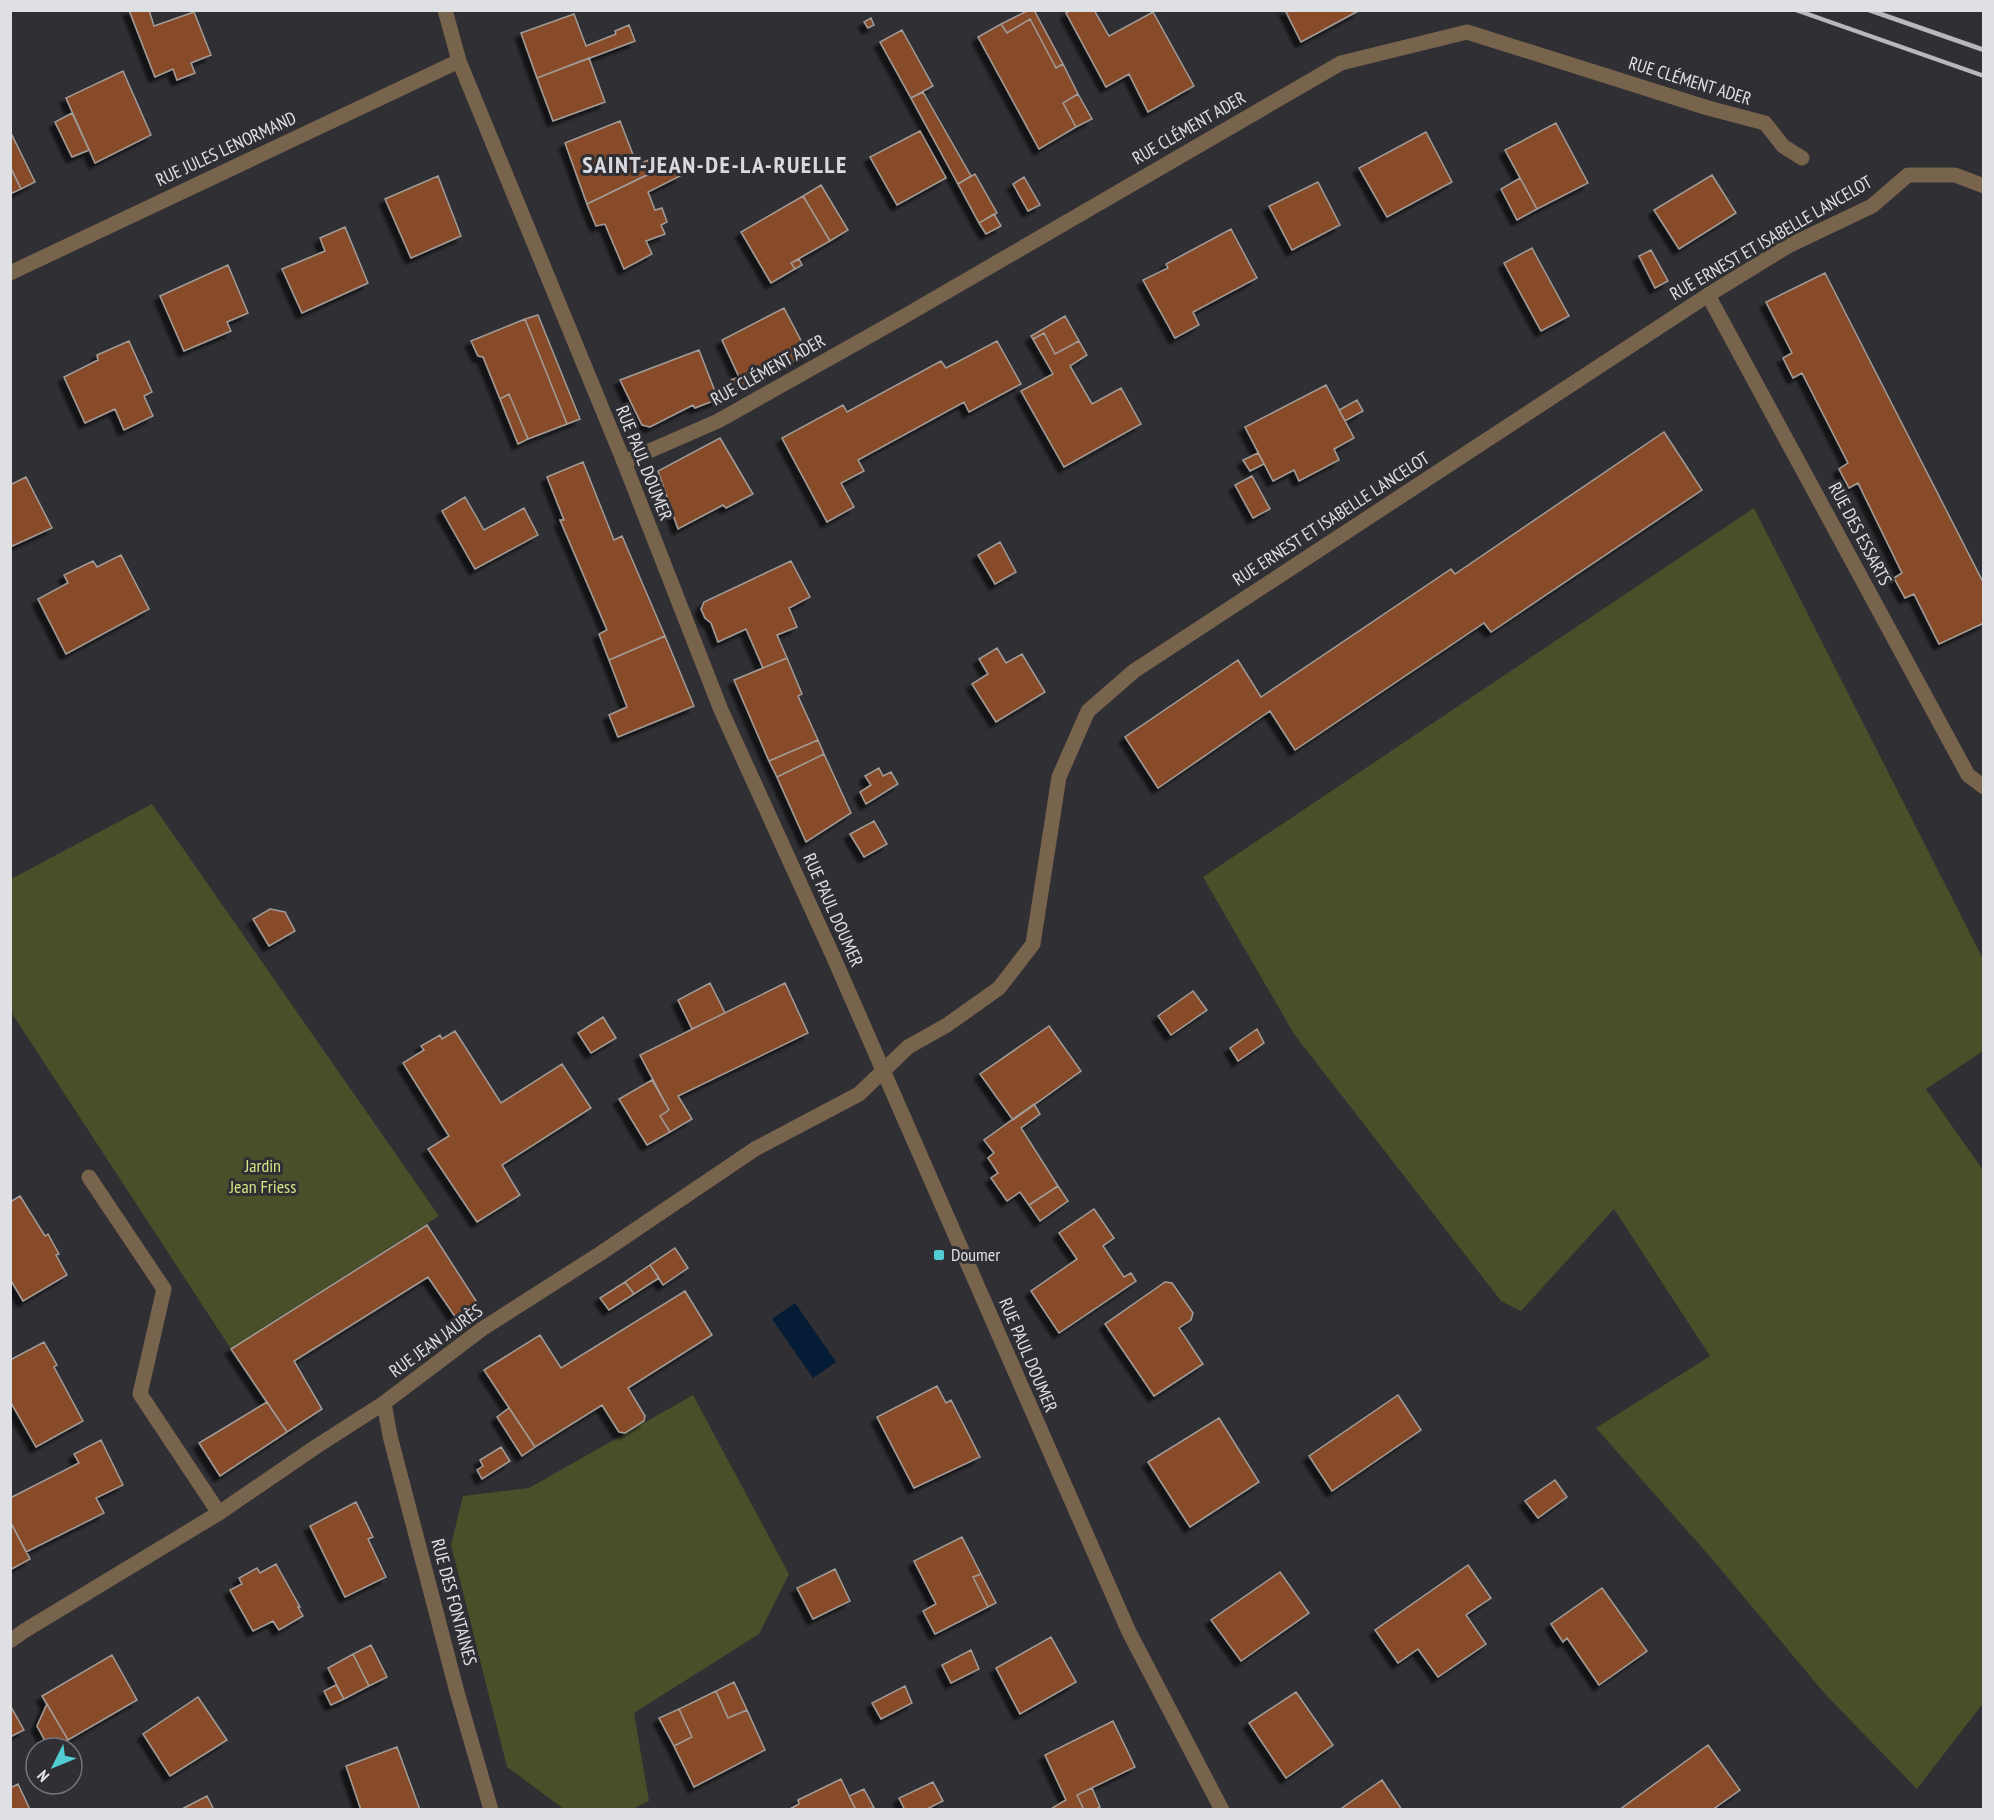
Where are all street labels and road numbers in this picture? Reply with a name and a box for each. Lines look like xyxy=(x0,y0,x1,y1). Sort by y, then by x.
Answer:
street label: RUE CLÉMENT ADER xyxy=(1626,51,1755,110)
street label: RUE CLÉMENT ADER xyxy=(1128,86,1250,169)
street label: RUE JULES LENORMAND xyxy=(152,106,300,191)
street label: RUE ERNEST ET ISABELLE LANCELOT xyxy=(1665,170,1876,305)
street label: RUE CLÉMENT ADER xyxy=(707,329,829,410)
street label: RUE PAUL DOUMER xyxy=(611,402,678,524)
street label: RUE ERNEST ET ISABELLE LANCELOT xyxy=(1228,446,1433,591)
street label: RUE DES ESSARTS xyxy=(1824,478,1897,590)
street label: RUE PAUL DOUMER xyxy=(798,849,869,970)
street label: RUE PAUL DOUMER xyxy=(994,1294,1063,1416)
street label: RUE JEAN JAURÈS xyxy=(384,1299,487,1382)
street label: RUE DES FONTAINES xyxy=(427,1536,483,1668)

